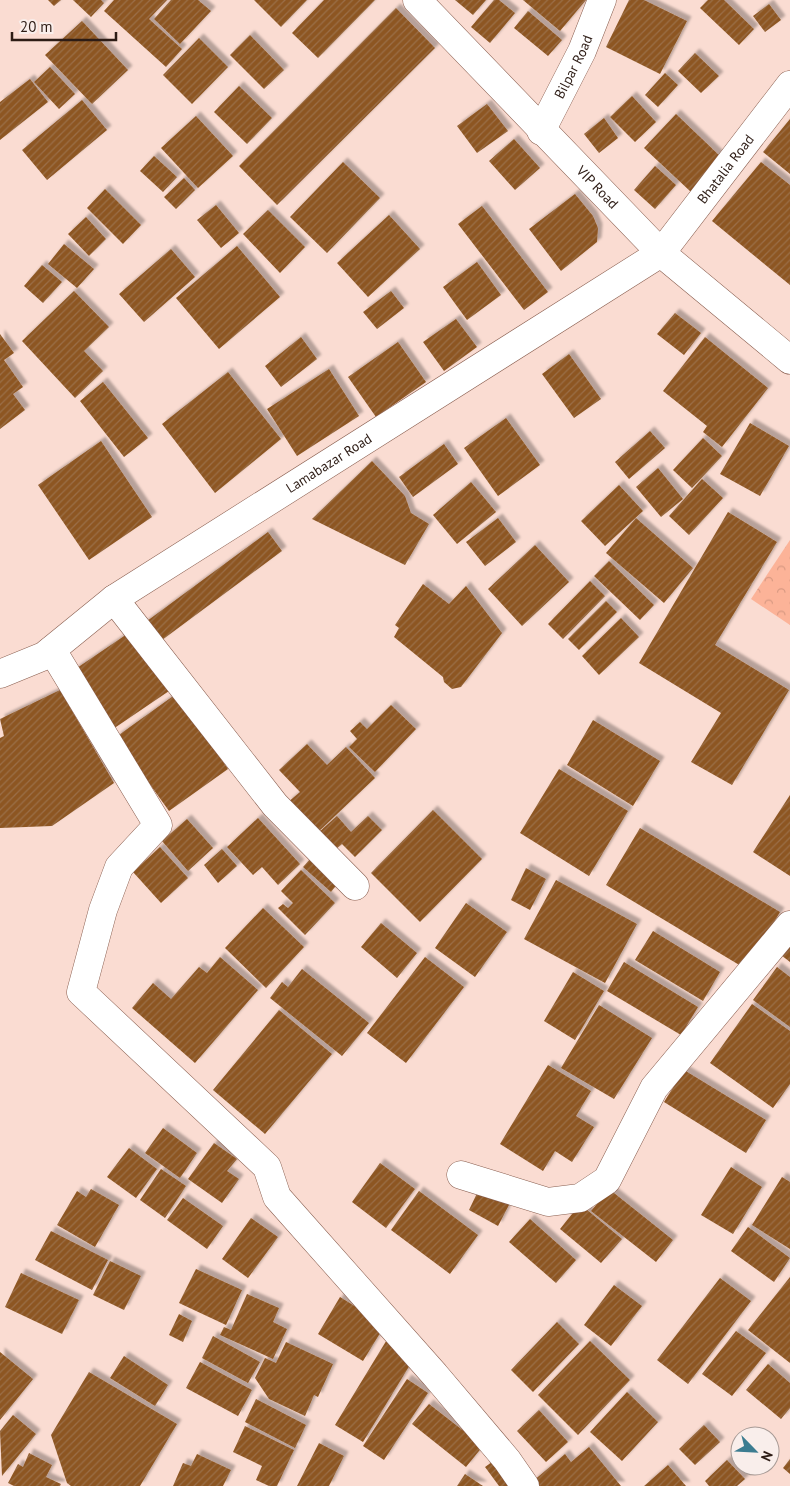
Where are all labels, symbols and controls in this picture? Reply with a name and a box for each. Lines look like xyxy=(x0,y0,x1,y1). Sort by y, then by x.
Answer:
scale bar xyxy=(12,10,116,42)
text: 20 m xyxy=(20,17,53,36)
street label: Bilpar Road xyxy=(550,32,596,102)
street label: Bhatalia Road xyxy=(693,131,758,207)
street label: VIP Road xyxy=(572,161,622,212)
street label: Lamabazar Road xyxy=(283,429,375,497)
north arrow xyxy=(730,1426,780,1476)
text: N xyxy=(757,1448,777,1464)

